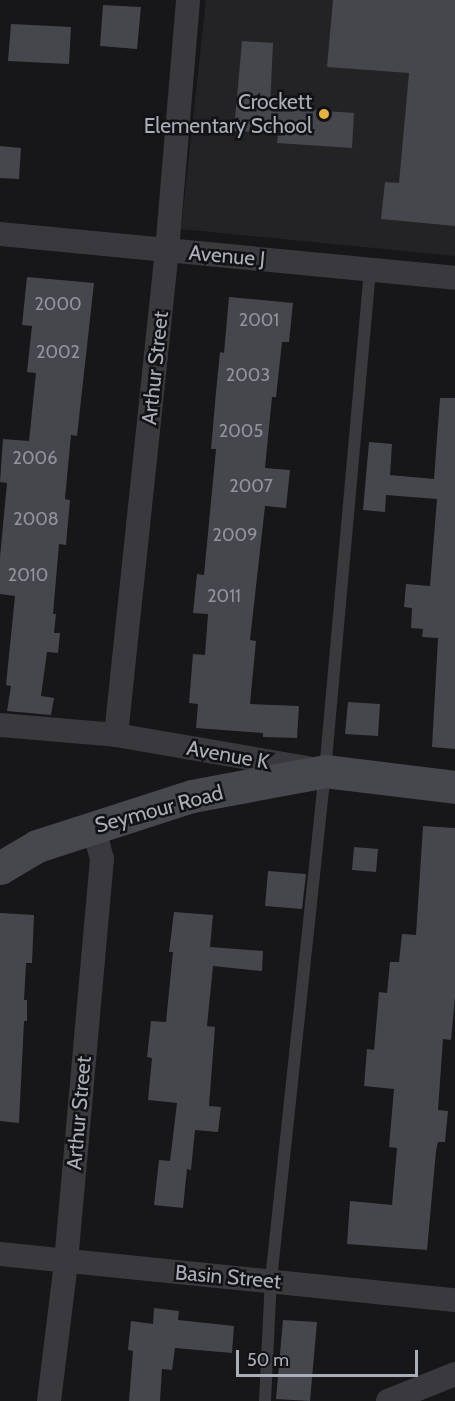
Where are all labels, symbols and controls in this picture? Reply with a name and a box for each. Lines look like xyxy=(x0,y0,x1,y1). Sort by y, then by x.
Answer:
place label: Crockett Elementary School xyxy=(144,89,312,139)
marker: Crockett Elementary School xyxy=(317,107,331,121)
street label: Avenue J xyxy=(188,240,266,272)
house number: 2000 xyxy=(34,293,82,315)
house number: 2001 xyxy=(239,309,279,331)
street label: Arthur Street xyxy=(136,310,174,426)
house number: 2002 xyxy=(36,341,80,363)
house number: 2003 xyxy=(226,364,270,386)
house number: 2005 xyxy=(219,420,263,442)
house number: 2006 xyxy=(13,447,57,469)
house number: 2007 xyxy=(229,475,273,497)
house number: 2008 xyxy=(13,508,59,530)
house number: 2009 xyxy=(213,524,257,546)
house number: 2010 xyxy=(8,564,48,586)
house number: 2011 xyxy=(207,585,241,607)
street label: Avenue K xyxy=(185,735,271,775)
street label: Seymour Road xyxy=(92,780,226,838)
street label: Arthur Street xyxy=(61,1055,97,1171)
street label: Basin Street xyxy=(174,1260,282,1294)
scale bar xyxy=(239,1338,420,1376)
text: 50 m xyxy=(247,1349,289,1371)

